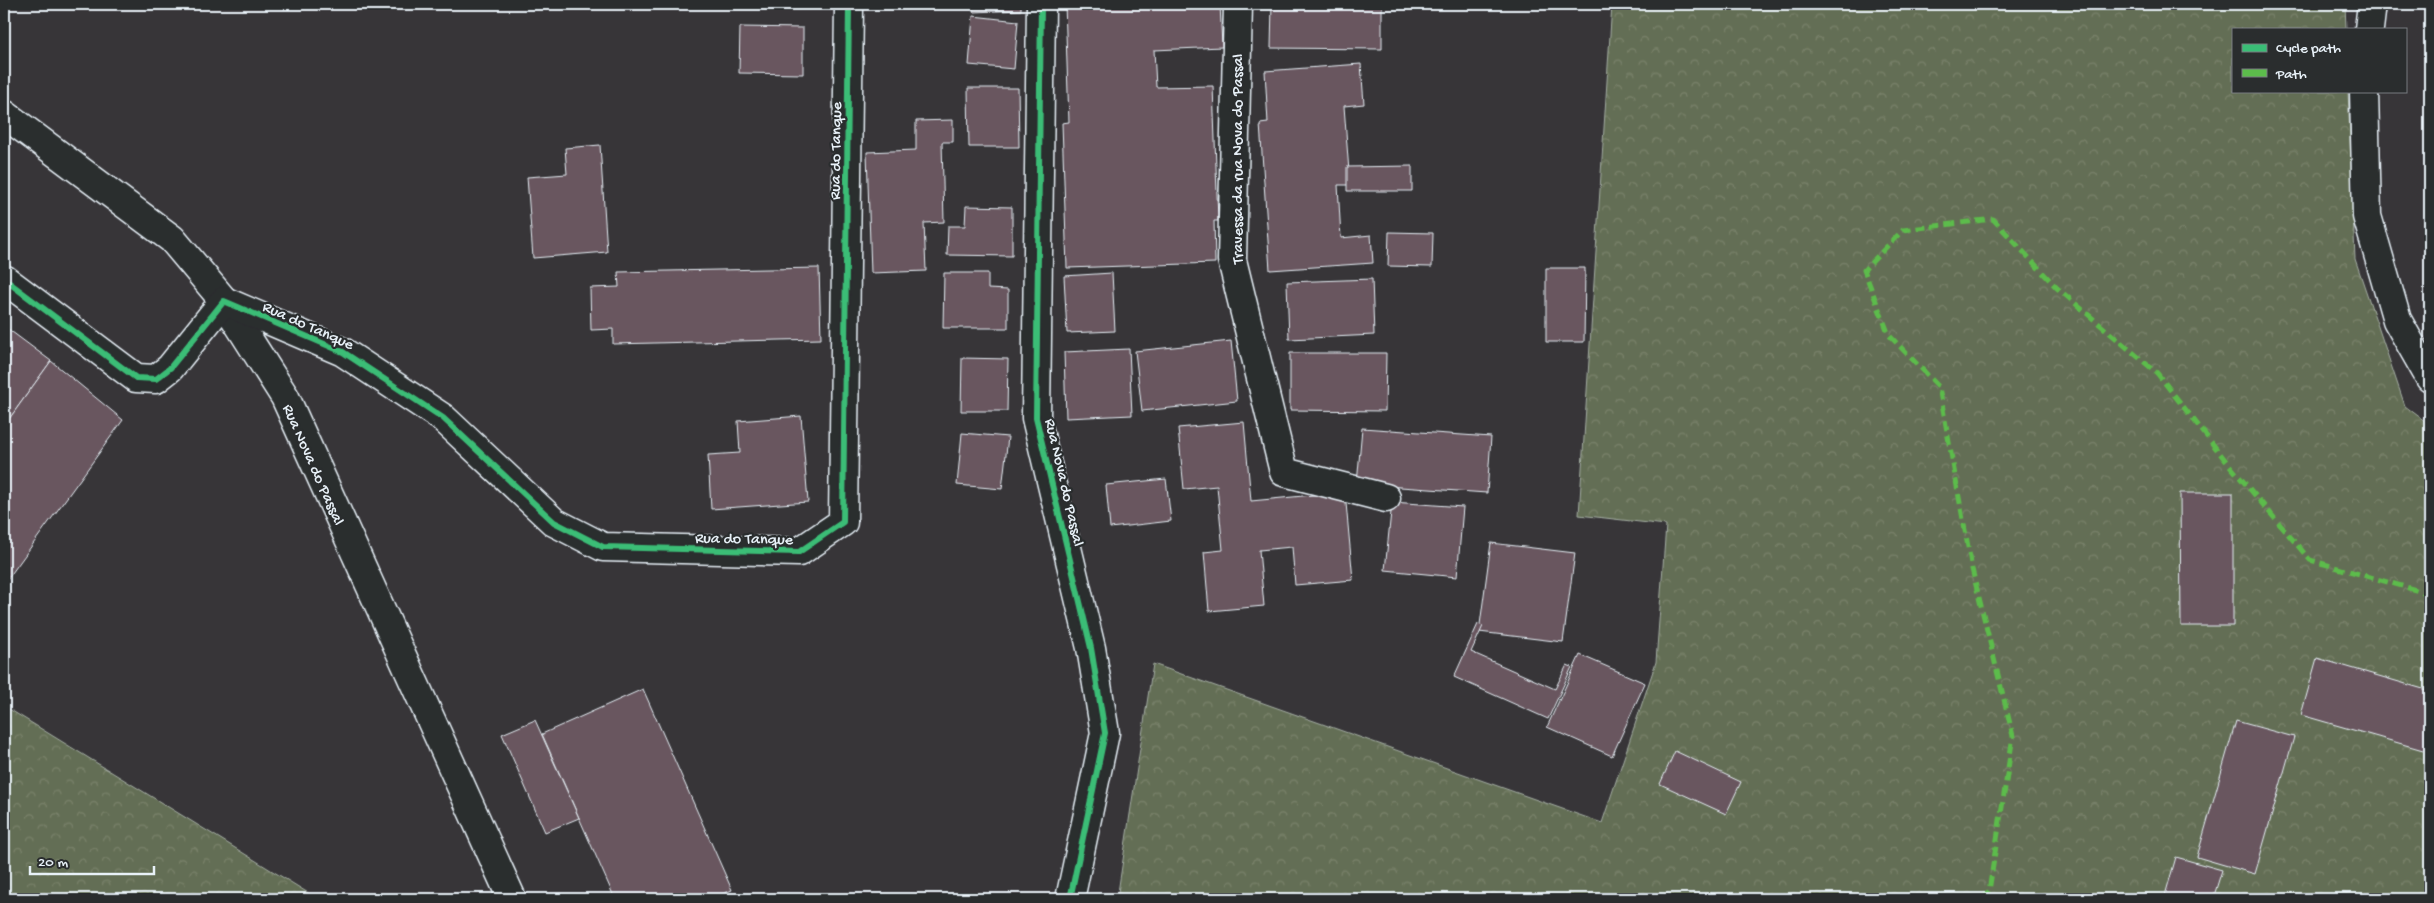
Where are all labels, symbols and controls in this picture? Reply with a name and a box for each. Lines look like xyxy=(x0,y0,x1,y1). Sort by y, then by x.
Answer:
legend xyxy=(2232,28,2406,92)
text: Cycle path xyxy=(2276,40,2341,58)
street label: Travessa da rua Nova do Passal xyxy=(1230,54,1249,265)
text: Path xyxy=(2275,66,2307,84)
street label: Rua do Tanque xyxy=(827,101,848,200)
street label: Rua do Tanque xyxy=(259,299,357,356)
street label: Rua Nova do Passal xyxy=(277,402,347,529)
street label: Rua Nova do Passal xyxy=(1039,417,1087,548)
street label: Rua do Tanque xyxy=(695,530,794,551)
scale bar xyxy=(30,843,154,875)
text: 20 m xyxy=(38,854,68,872)

